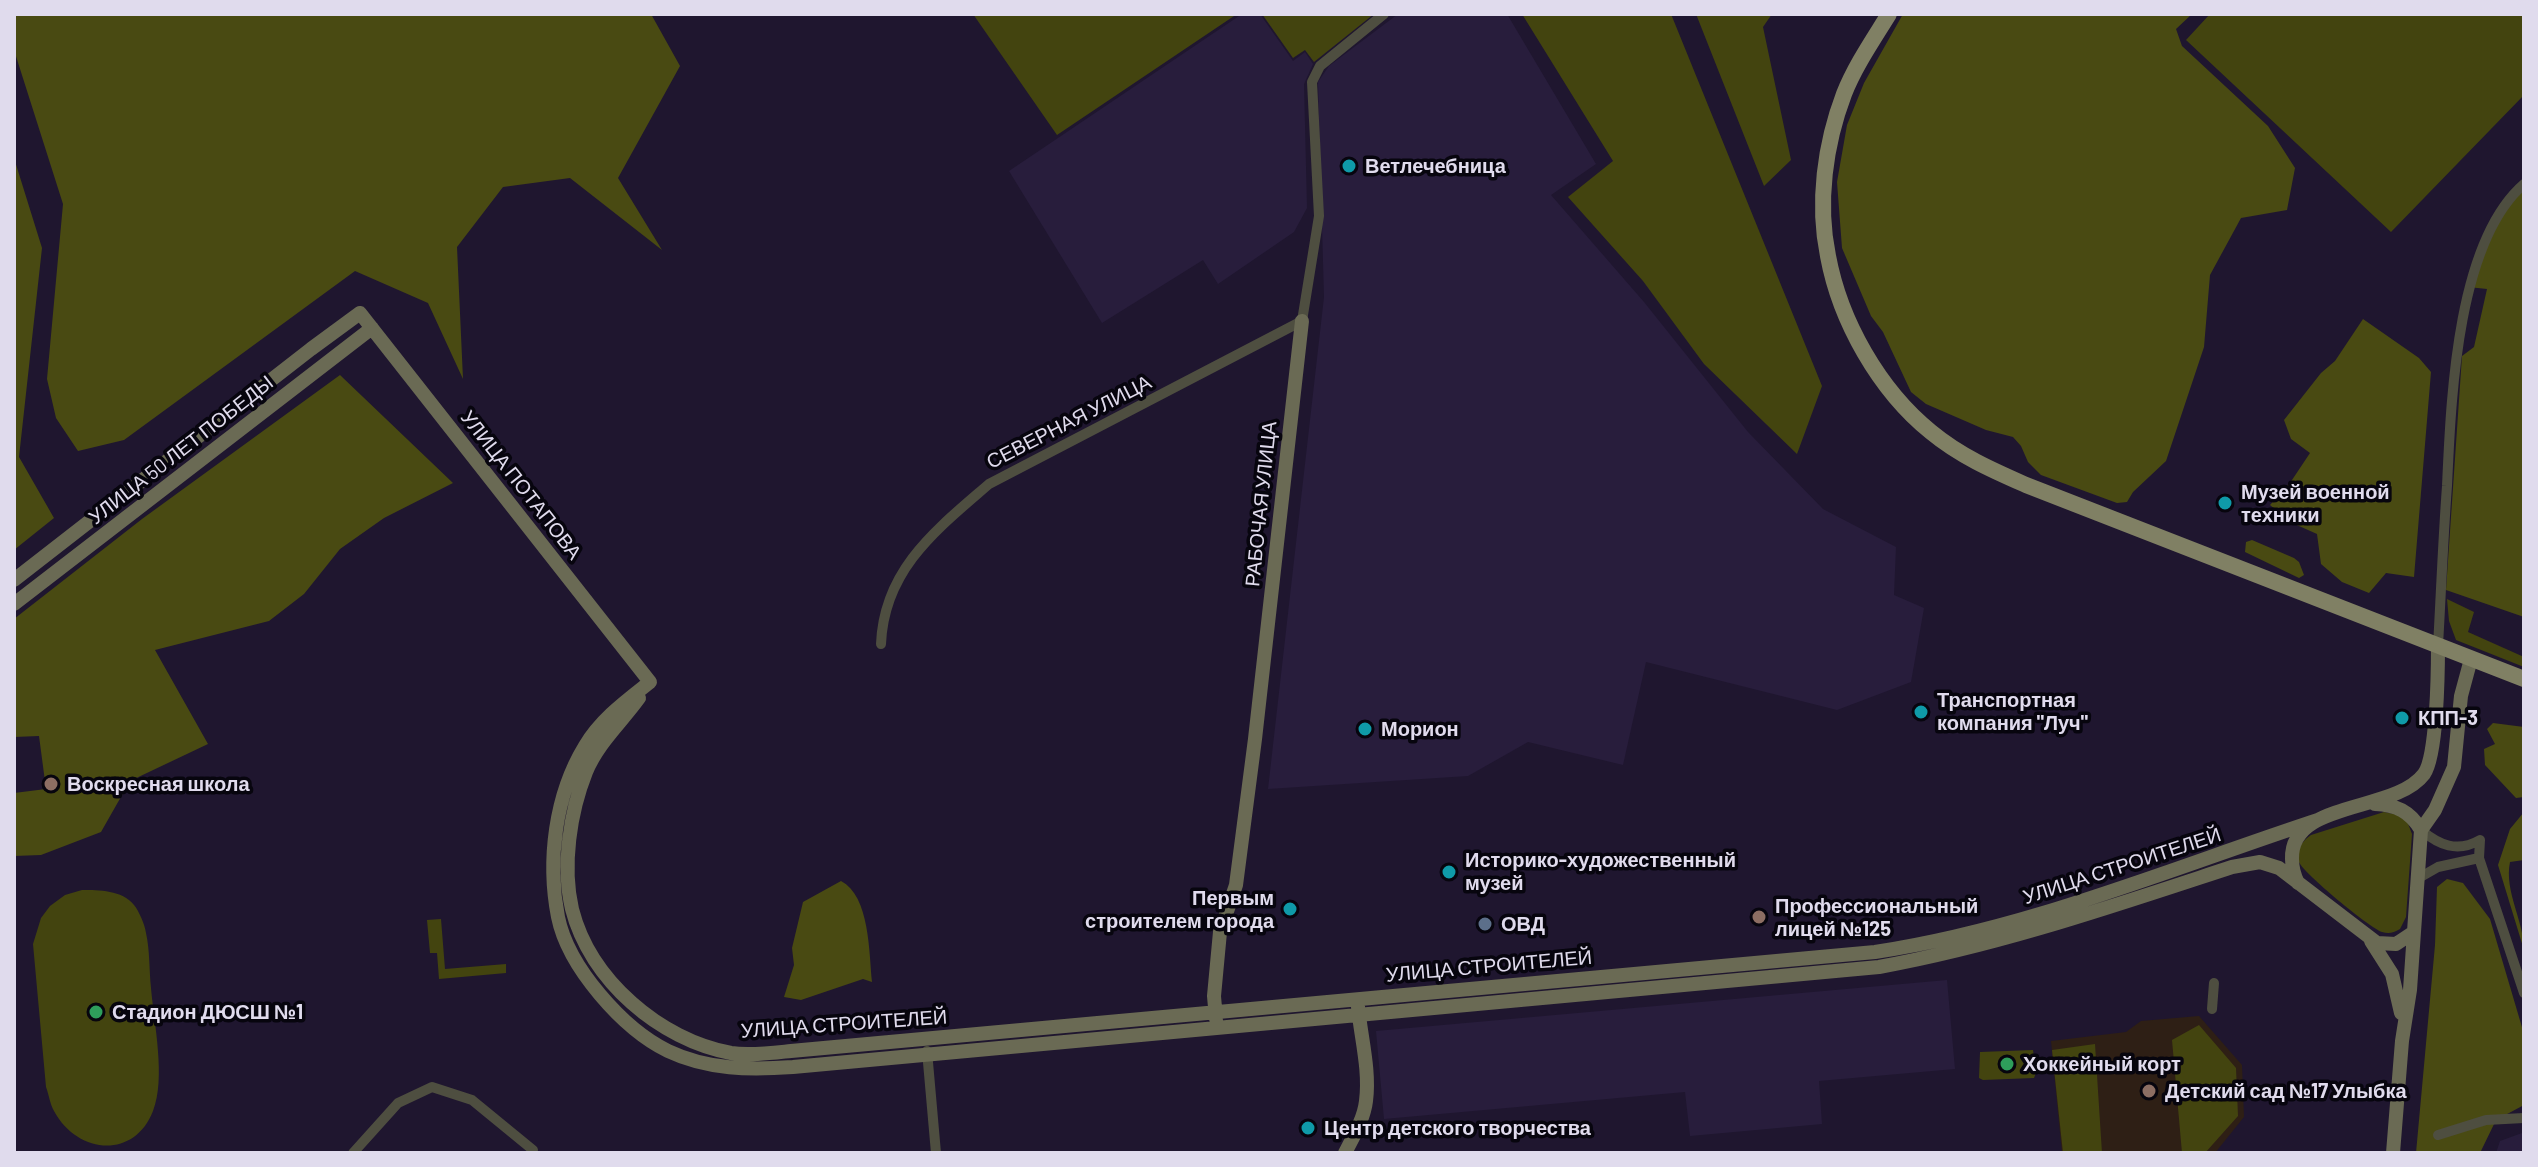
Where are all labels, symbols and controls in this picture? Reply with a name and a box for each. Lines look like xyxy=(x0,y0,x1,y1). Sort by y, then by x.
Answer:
place label: Ветлечебница xyxy=(1365,154,1506,178)
marker: Ветлечебница xyxy=(1340,157,1358,175)
street label: УЛИЦА 50 ЛЕТ ПОБЕДЫ xyxy=(84,370,278,530)
street label: СЕВЕРНАЯ УЛИЦА xyxy=(983,370,1155,474)
street label: УЛИЦА ПОТАПОВА xyxy=(455,406,587,564)
street label: РАБОЧАЯ УЛИЦА xyxy=(1240,420,1282,588)
place label: Музей военной техники xyxy=(2241,480,2390,527)
marker: Музей военной техники xyxy=(2216,494,2234,512)
place label: Транспортная компания "Луч" xyxy=(1937,688,2088,735)
marker: Транспортная компания "Луч" xyxy=(1912,703,1930,721)
place label: КПП-3 xyxy=(2418,706,2478,730)
marker: КПП-3 xyxy=(2393,709,2411,727)
place label: Морион xyxy=(1381,717,1459,741)
marker: Морион xyxy=(1356,720,1374,738)
place label: Воскресная школа xyxy=(67,772,250,796)
marker: Воскресная школа xyxy=(42,775,60,793)
street label: УЛИЦА СТРОИТЕЛЕЙ xyxy=(2020,823,2224,909)
place label: Историко-художественный музей xyxy=(1465,848,1736,895)
marker: Историко-художественный музей xyxy=(1440,863,1458,881)
place label: Первым строителем города xyxy=(1085,886,1274,933)
place label: Профессиональный лицей №125 xyxy=(1775,894,1978,941)
marker: Первым строителем города xyxy=(1281,900,1299,918)
marker: Профессиональный лицей №125 xyxy=(1750,908,1768,926)
place label: ОВД xyxy=(1501,912,1545,936)
marker: ОВД xyxy=(1476,915,1494,933)
street label: УЛИЦА СТРОИТЕЛЕЙ xyxy=(1385,945,1593,987)
place label: Стадион ДЮСШ №1 xyxy=(112,1000,303,1024)
marker: Стадион ДЮСШ №1 xyxy=(87,1003,105,1021)
street label: УЛИЦА СТРОИТЕЛЕЙ xyxy=(740,1005,948,1043)
place label: Хоккейный корт xyxy=(2023,1052,2181,1076)
marker: Хоккейный корт xyxy=(1998,1055,2016,1073)
place label: Детский сад №17 Улыбка xyxy=(2165,1079,2407,1103)
marker: Детский сад №17 Улыбка xyxy=(2140,1082,2158,1100)
place label: Центр детского творчества xyxy=(1324,1116,1591,1140)
marker: Центр детского творчества xyxy=(1299,1119,1317,1137)

